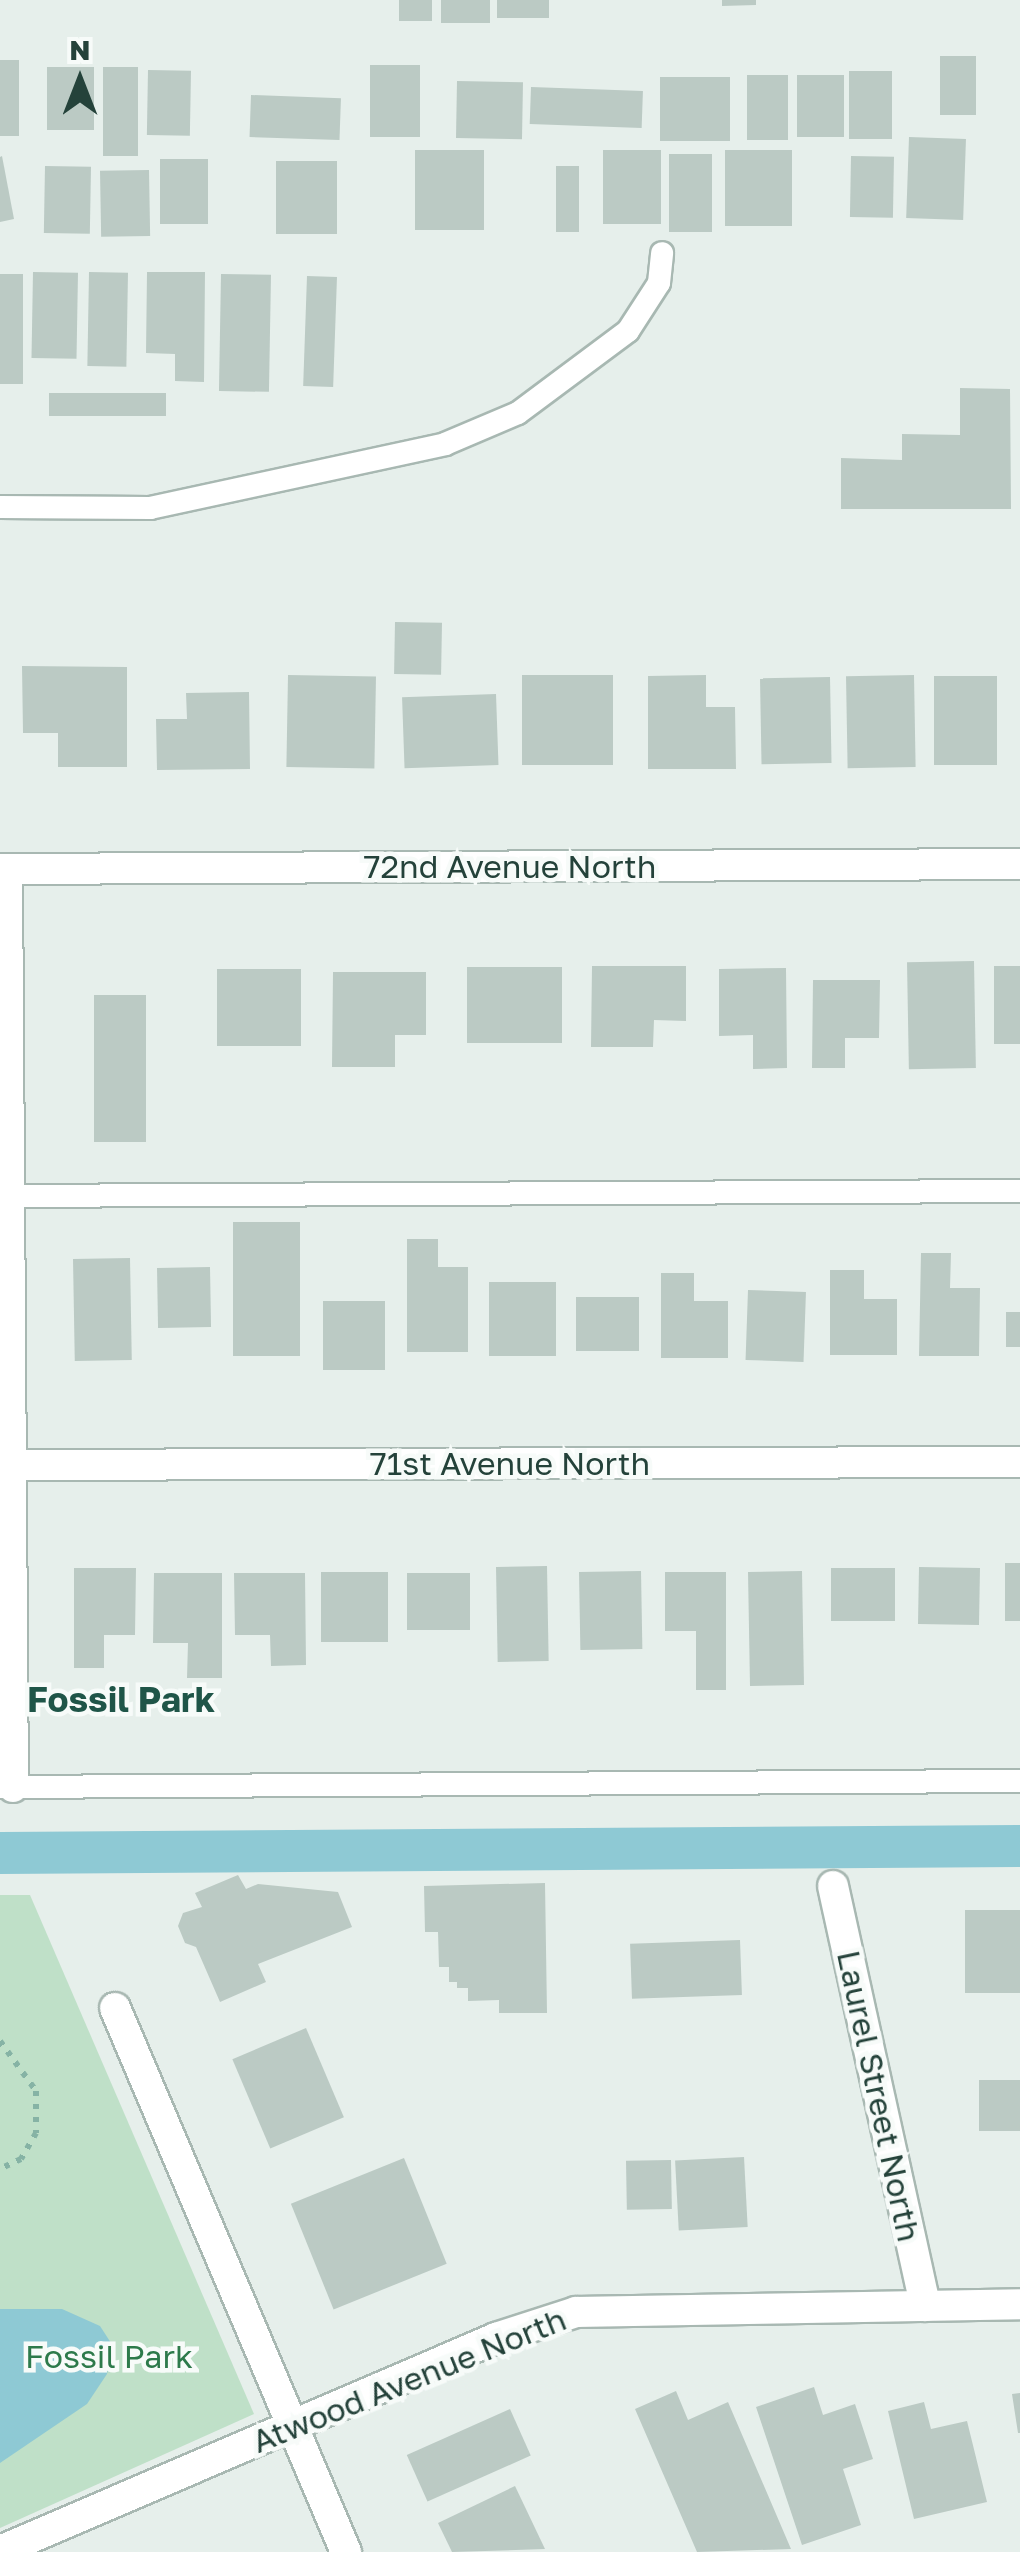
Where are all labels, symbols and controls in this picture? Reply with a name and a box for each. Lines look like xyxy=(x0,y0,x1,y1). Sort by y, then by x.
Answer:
north arrow xyxy=(30,30,130,130)
text: N xyxy=(69,33,91,66)
street label: 72nd Avenue North xyxy=(364,847,656,885)
street label: 71st Avenue North xyxy=(370,1444,650,1482)
district label: Fossil Park xyxy=(27,1678,215,1720)
street label: Laurel Street North xyxy=(829,1947,929,2245)
street label: Atwood Avenue North xyxy=(246,2299,572,2461)
park label: Fossil Park xyxy=(25,2337,193,2375)

